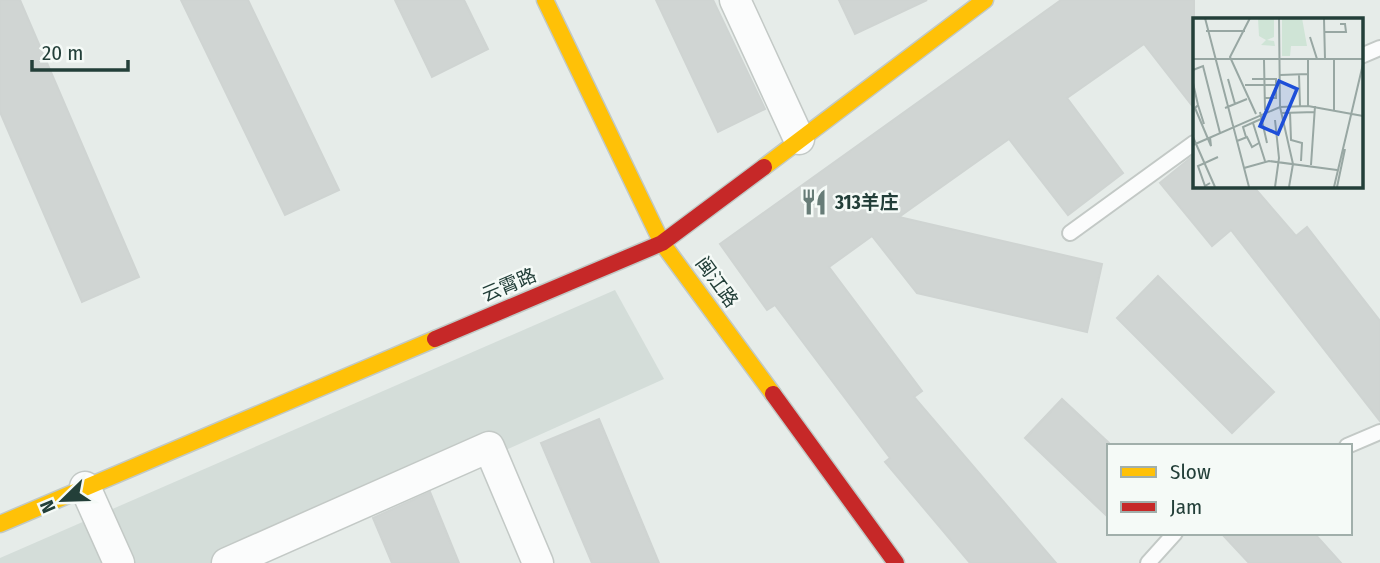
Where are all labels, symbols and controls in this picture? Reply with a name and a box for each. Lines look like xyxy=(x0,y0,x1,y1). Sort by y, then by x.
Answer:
inset map xyxy=(1193,18,1362,187)
scale bar xyxy=(32,28,128,72)
text: 20 m xyxy=(42,40,83,66)
restaurant icon: 313羊庄 xyxy=(799,187,829,217)
place label: 313羊庄 xyxy=(834,191,899,214)
street label: 闽江路 xyxy=(691,252,743,312)
street label: 云霄路 xyxy=(478,263,540,307)
legend xyxy=(1107,444,1352,535)
text: Slow xyxy=(1170,459,1211,485)
north arrow xyxy=(28,465,98,535)
text: Jam xyxy=(1170,494,1202,520)
text: N xyxy=(35,497,61,516)

